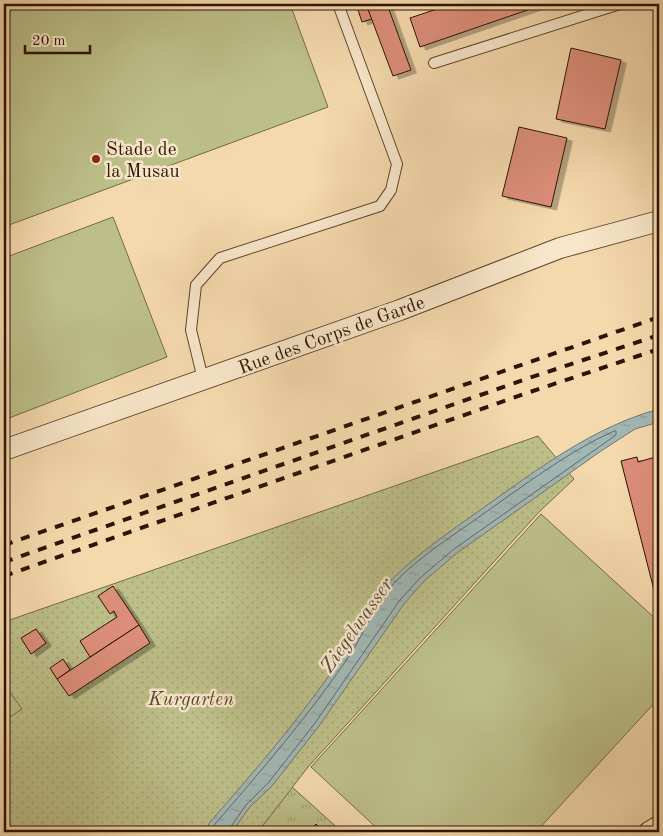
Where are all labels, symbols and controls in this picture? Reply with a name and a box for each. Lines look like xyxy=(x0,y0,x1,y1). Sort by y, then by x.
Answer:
scale bar xyxy=(25,22,90,54)
text: 20 m xyxy=(32,34,66,49)
place label: Stade de la Musau xyxy=(106,141,180,182)
marker: Stade de la Musau xyxy=(90,153,102,165)
street label: Rue des Corps de Garde xyxy=(236,294,428,379)
water label: Ziegelwasser xyxy=(318,575,398,677)
park label: Kurgarten xyxy=(147,691,234,710)

